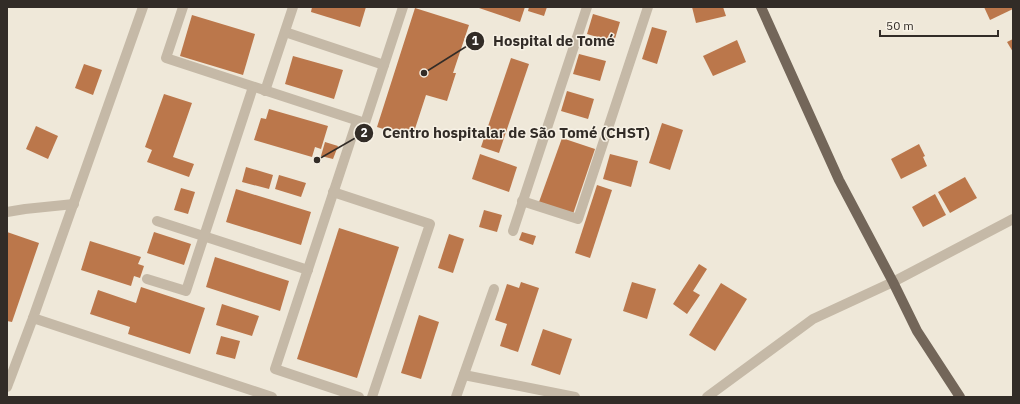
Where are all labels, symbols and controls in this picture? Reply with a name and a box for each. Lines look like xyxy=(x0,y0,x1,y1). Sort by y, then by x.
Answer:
scale bar xyxy=(880,12,998,38)
text: 50 m xyxy=(886,18,914,33)
callout: Hospital de Tomé xyxy=(465,28,623,55)
text: Hospital de Tomé xyxy=(493,31,615,50)
text: 1 xyxy=(471,33,479,48)
callout: Centro hospitalar de São Tomé (CHST) xyxy=(354,119,658,146)
text: Centro hospitalar de São Tomé (CHST) xyxy=(382,123,650,142)
text: 2 xyxy=(360,125,368,140)

